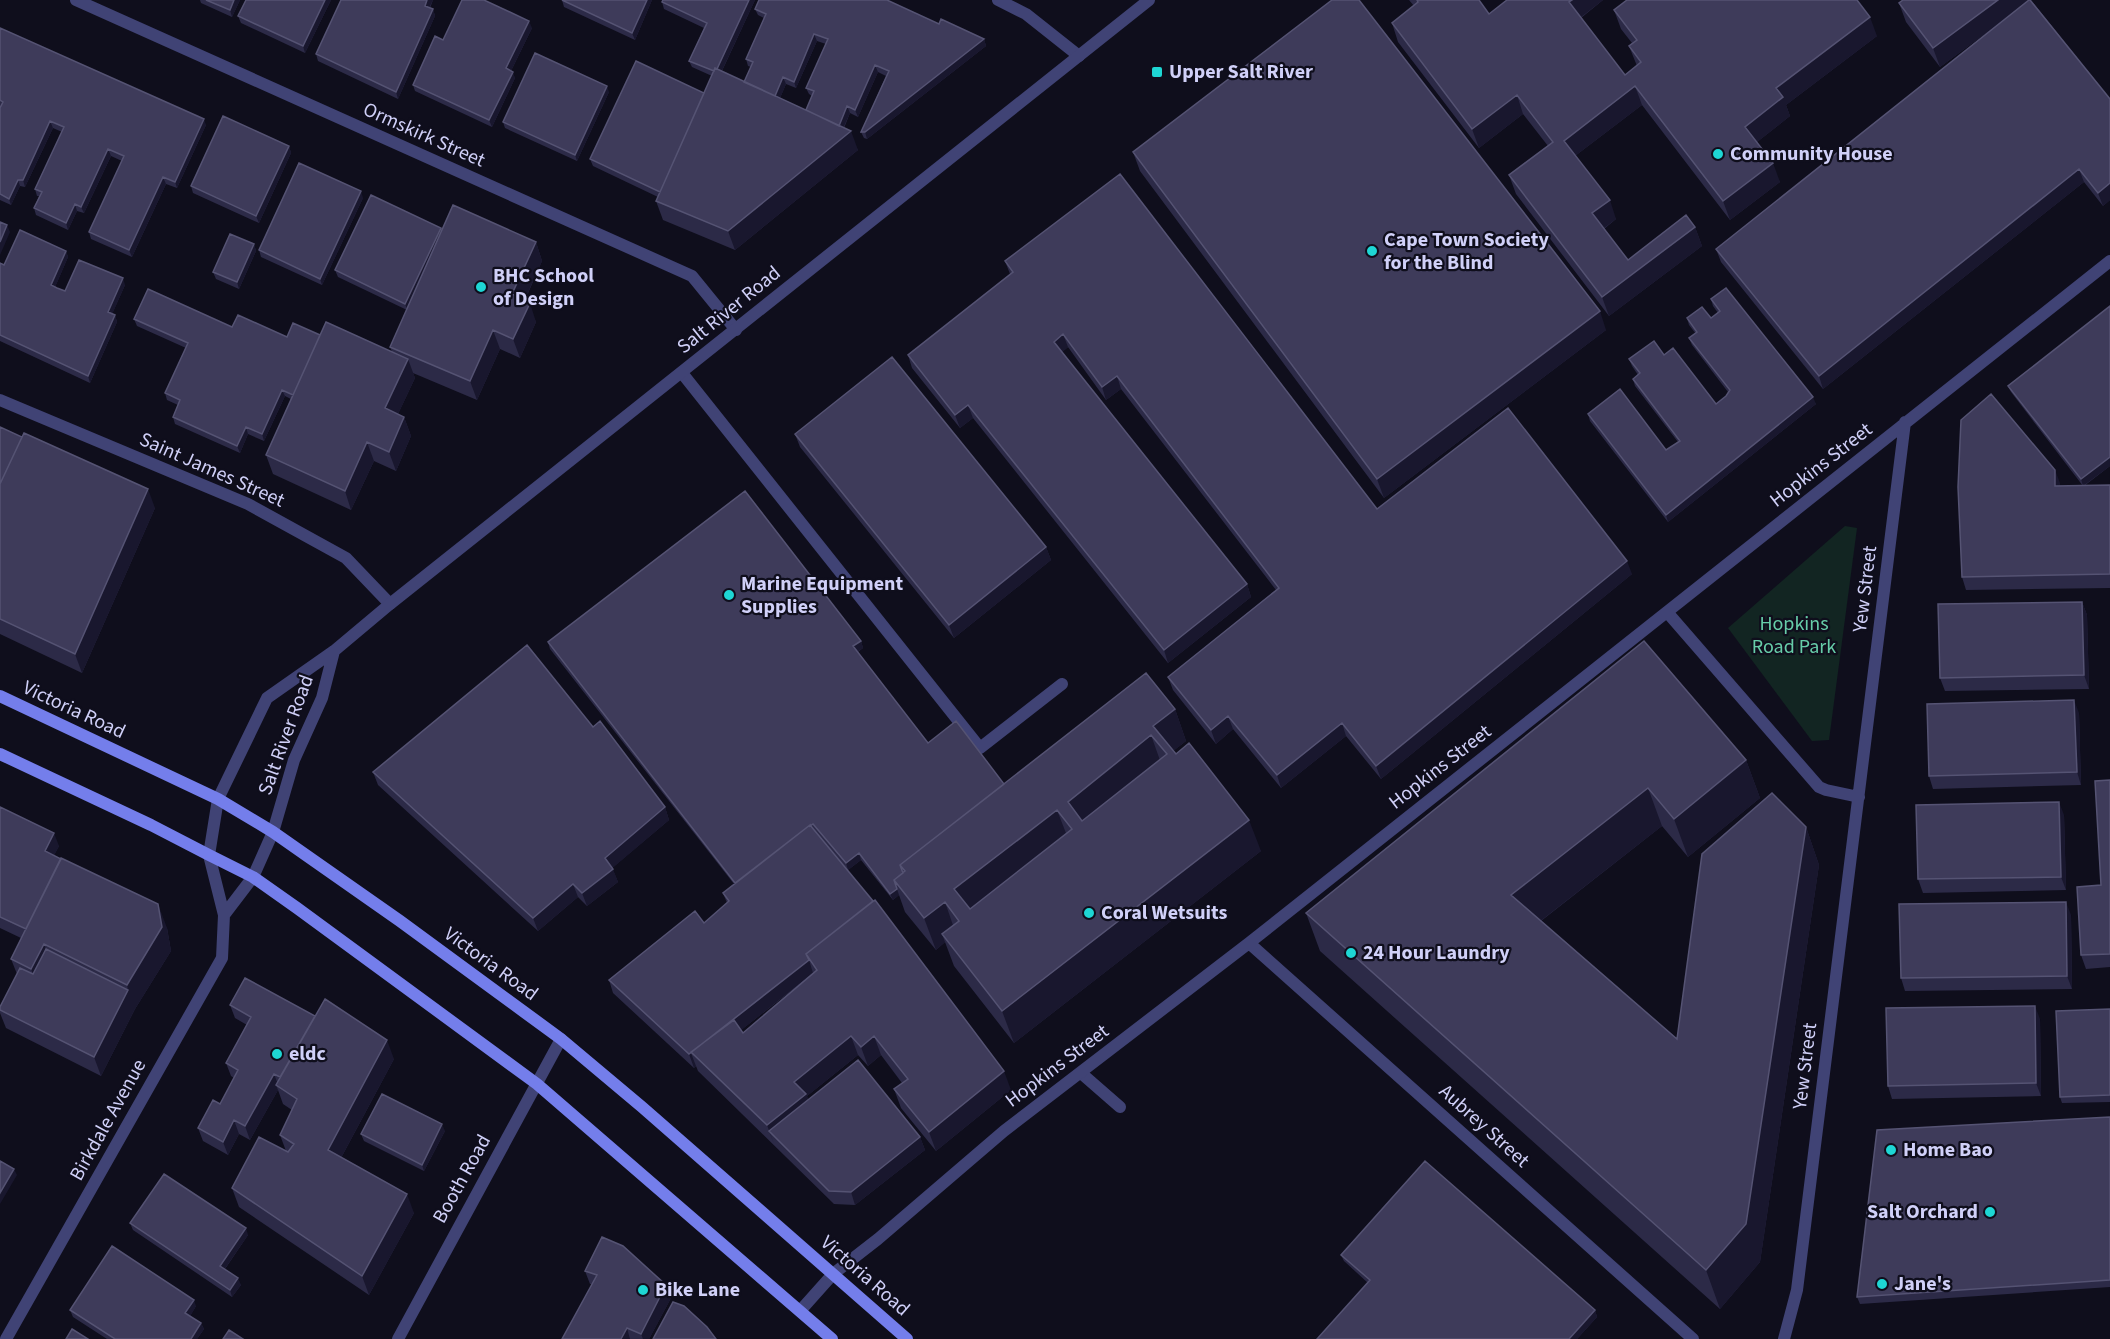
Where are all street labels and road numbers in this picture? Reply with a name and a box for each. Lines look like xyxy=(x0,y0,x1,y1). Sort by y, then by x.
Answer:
street label: Ormskirk Street xyxy=(358,96,490,175)
street label: Salt River Road xyxy=(671,259,787,361)
street label: Hopkins Street xyxy=(1764,416,1878,514)
street label: Saint James Street xyxy=(135,425,289,515)
street label: Yew Street xyxy=(1846,544,1884,635)
street label: Salt River Road xyxy=(251,671,321,799)
street label: Victoria Road xyxy=(18,674,130,746)
street label: Hopkins Street xyxy=(1383,718,1497,816)
street label: Victoria Road xyxy=(438,920,544,1008)
street label: Hopkins Street xyxy=(999,1018,1115,1114)
street label: Yew Street xyxy=(1786,1021,1824,1112)
street label: Birkdale Avenue xyxy=(63,1054,153,1186)
street label: Aubrey Street xyxy=(1433,1078,1535,1174)
street label: Booth Road xyxy=(426,1129,498,1229)
street label: Victoria Road xyxy=(814,1229,916,1323)

